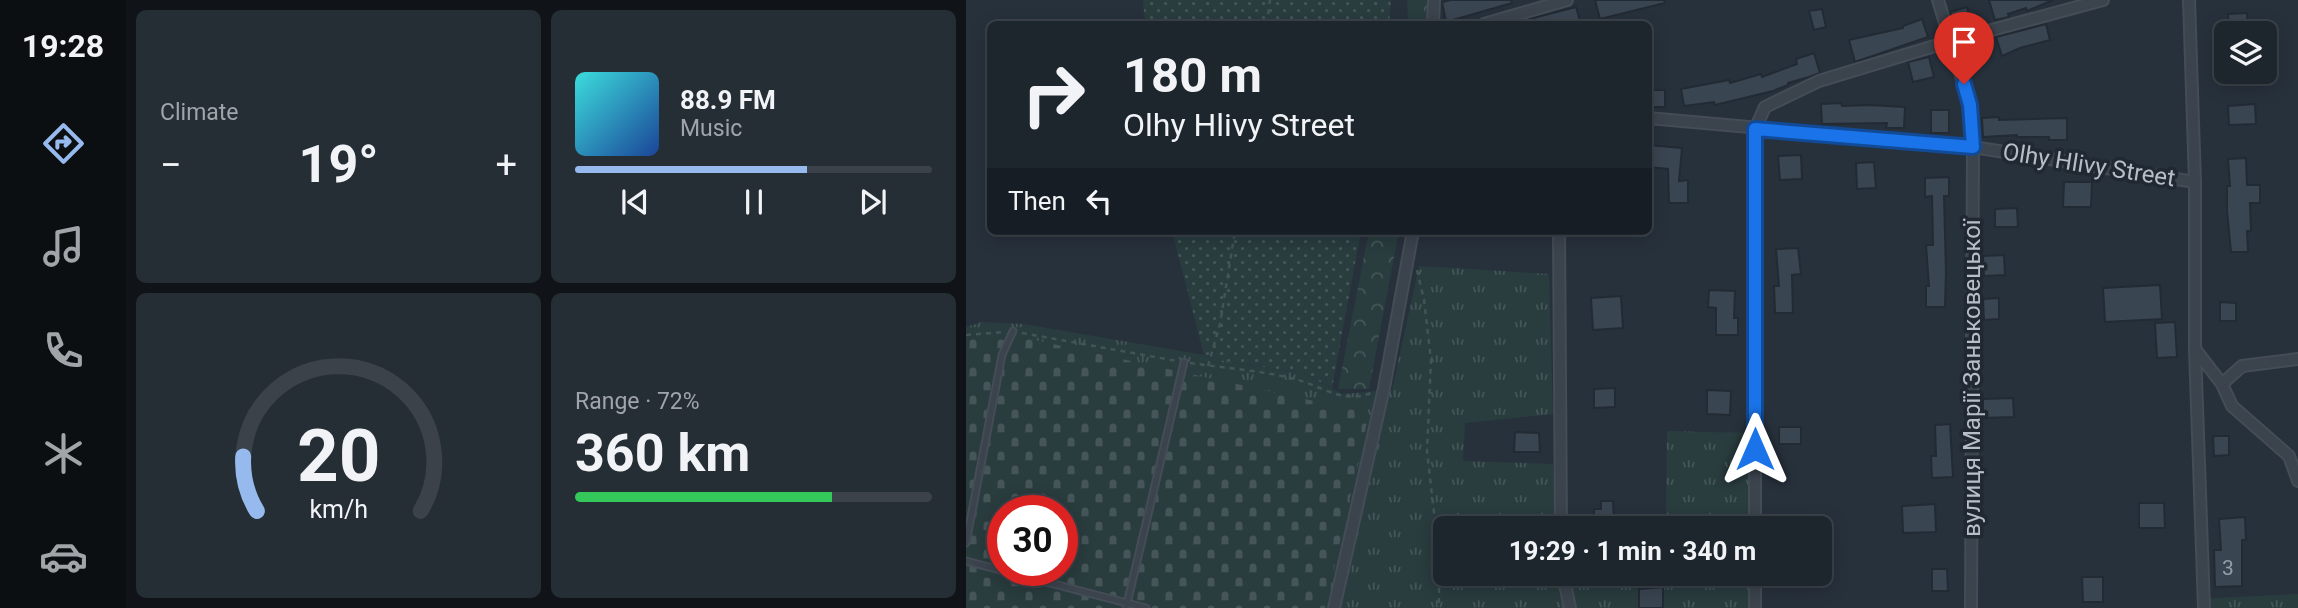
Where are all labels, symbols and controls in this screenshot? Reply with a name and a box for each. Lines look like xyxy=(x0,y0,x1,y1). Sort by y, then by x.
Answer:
pin xyxy=(1934,12.0,1994,84)
map controls xyxy=(2214,21,2277,84)
button: layers xyxy=(2214,21,2277,84)
icon: arrive xyxy=(1945,23,1983,61)
text: 19:28 xyxy=(22,27,104,65)
text: 180 m xyxy=(1123,47,1262,104)
icon: right xyxy=(1008,49,1099,140)
text: 88.9 FM xyxy=(680,85,776,115)
text: Climate xyxy=(160,99,239,126)
text: Olhy Hlivy Street xyxy=(1123,106,1355,144)
text: Music xyxy=(680,115,742,142)
icon: directions xyxy=(39,119,88,168)
text: 19° xyxy=(299,134,379,195)
street label: Olhy Hlivy Street xyxy=(2001,138,2177,192)
text: − xyxy=(160,143,182,187)
text: + xyxy=(495,143,517,187)
icon: left xyxy=(1080,182,1118,220)
icon: previous xyxy=(616,183,654,221)
icon: pause xyxy=(735,183,773,221)
icon: next xyxy=(854,183,892,221)
text: Then xyxy=(1008,186,1066,216)
street label: вулиця Марії Заньковецької xyxy=(1958,218,1986,537)
icon: music xyxy=(39,222,88,271)
icon: phone xyxy=(39,326,88,375)
text: Range · 72% xyxy=(575,388,700,415)
position arrow xyxy=(1718,412,1792,486)
text: 20 xyxy=(297,414,380,500)
text: 360 km xyxy=(575,423,750,484)
icon: climate xyxy=(39,429,88,478)
text: km/h xyxy=(309,495,368,524)
speed limit sign: 30 xyxy=(987,495,1078,586)
icon: car xyxy=(39,532,88,581)
text: 19:29 · 1 min · 340 m xyxy=(1509,536,1756,566)
house number: 3 xyxy=(2222,556,2234,580)

